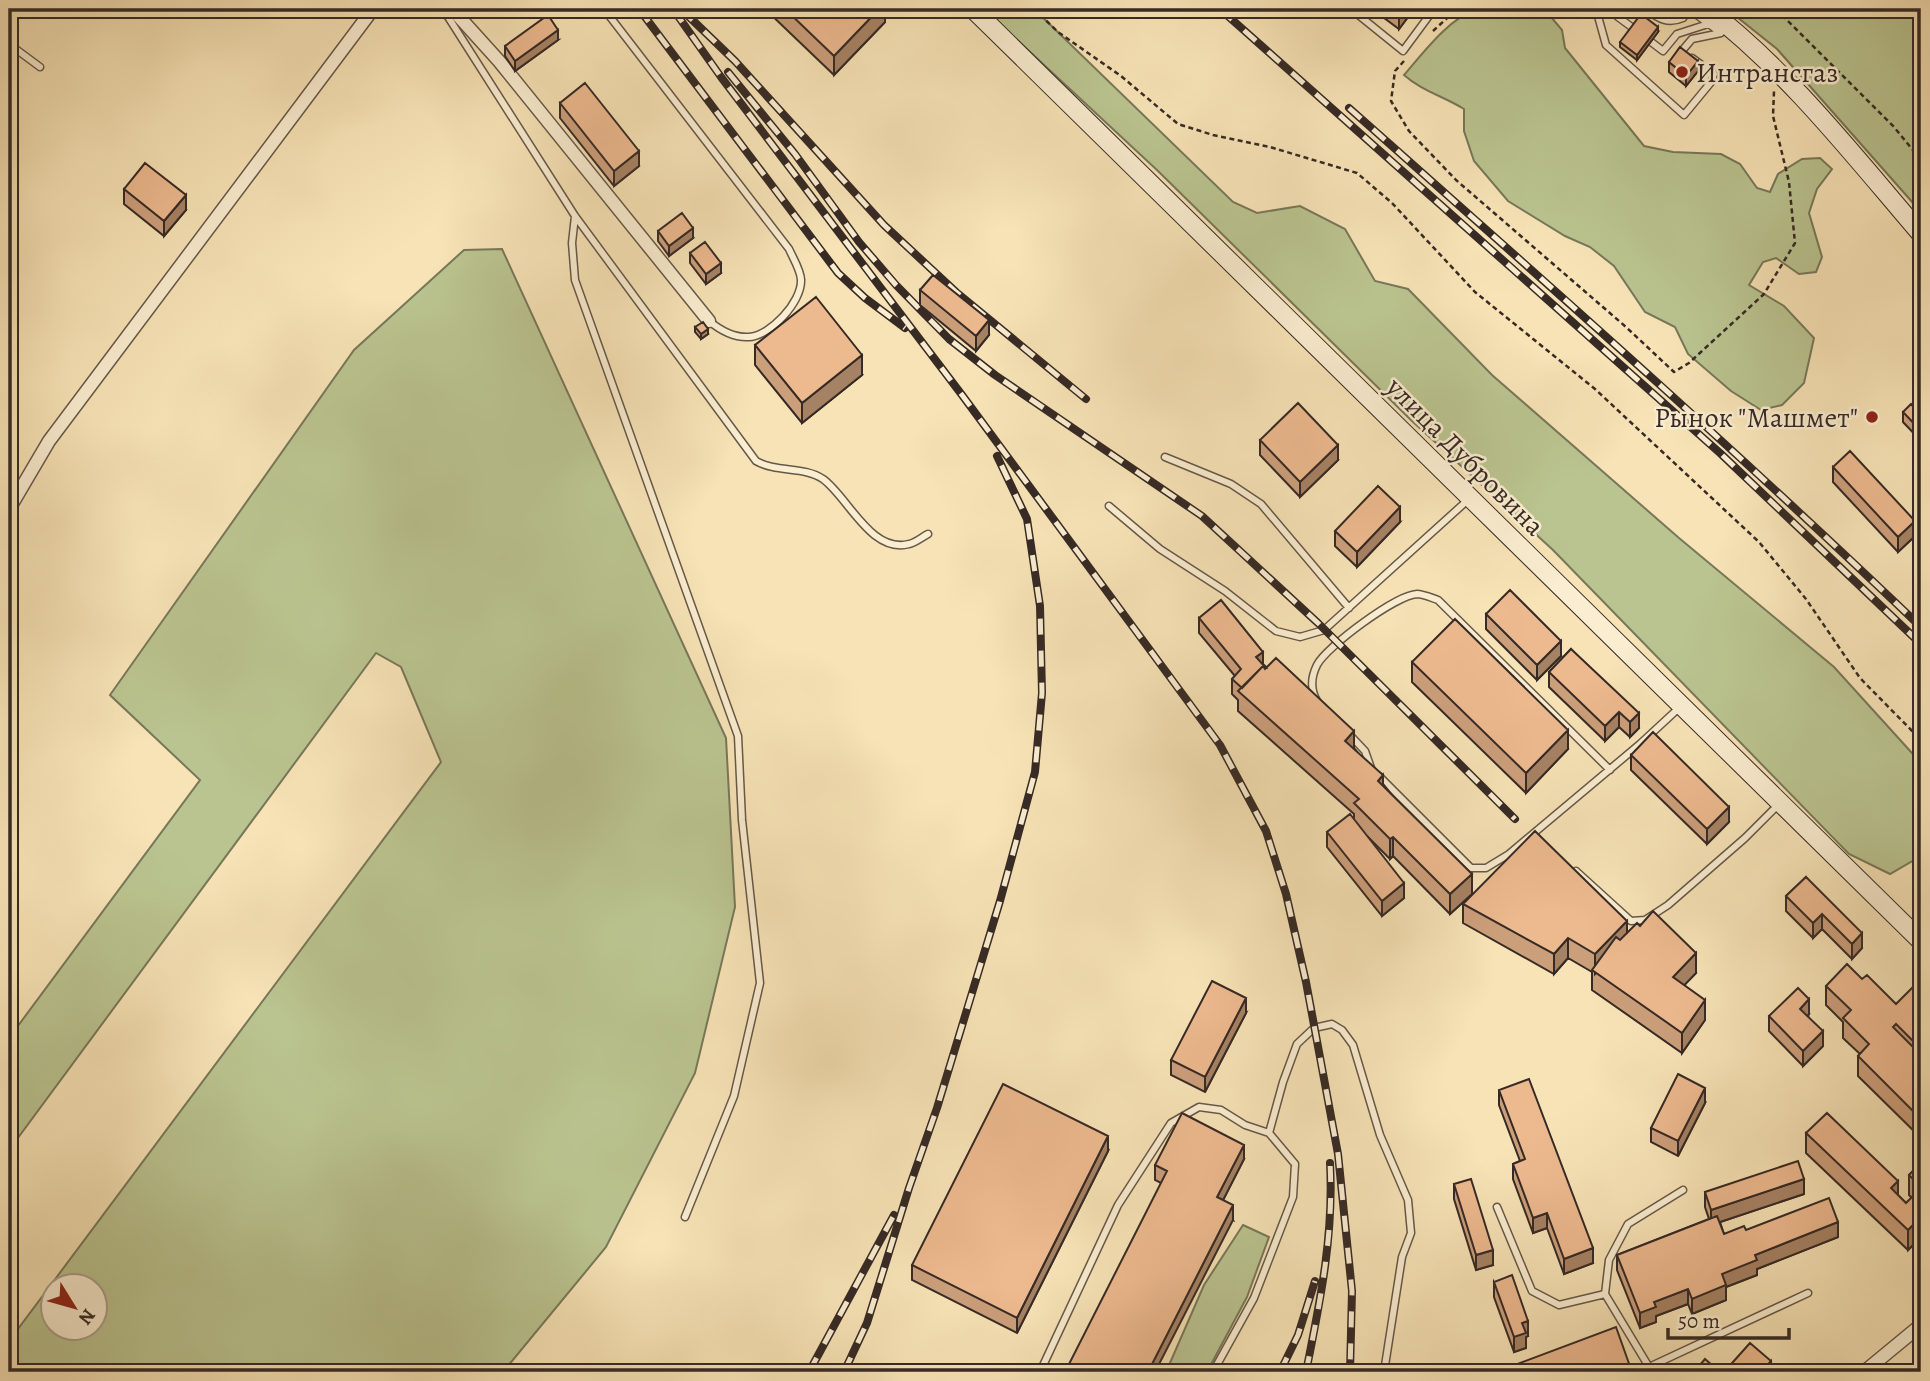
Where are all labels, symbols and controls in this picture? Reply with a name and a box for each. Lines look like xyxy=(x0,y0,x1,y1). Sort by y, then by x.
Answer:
place label: Интрансгаз xyxy=(1696,54,1838,92)
marker: Интрансгаз xyxy=(1674,64,1690,80)
street label: улица Дубровина xyxy=(1377,368,1553,544)
place label: Рынок "Машмет" xyxy=(1654,399,1858,437)
marker: Рынок "Машмет" xyxy=(1864,409,1880,425)
north arrow xyxy=(38,1272,108,1342)
scale bar xyxy=(1668,1297,1788,1341)
text: N xyxy=(72,1303,101,1330)
text: 50 m xyxy=(1678,1307,1720,1335)

